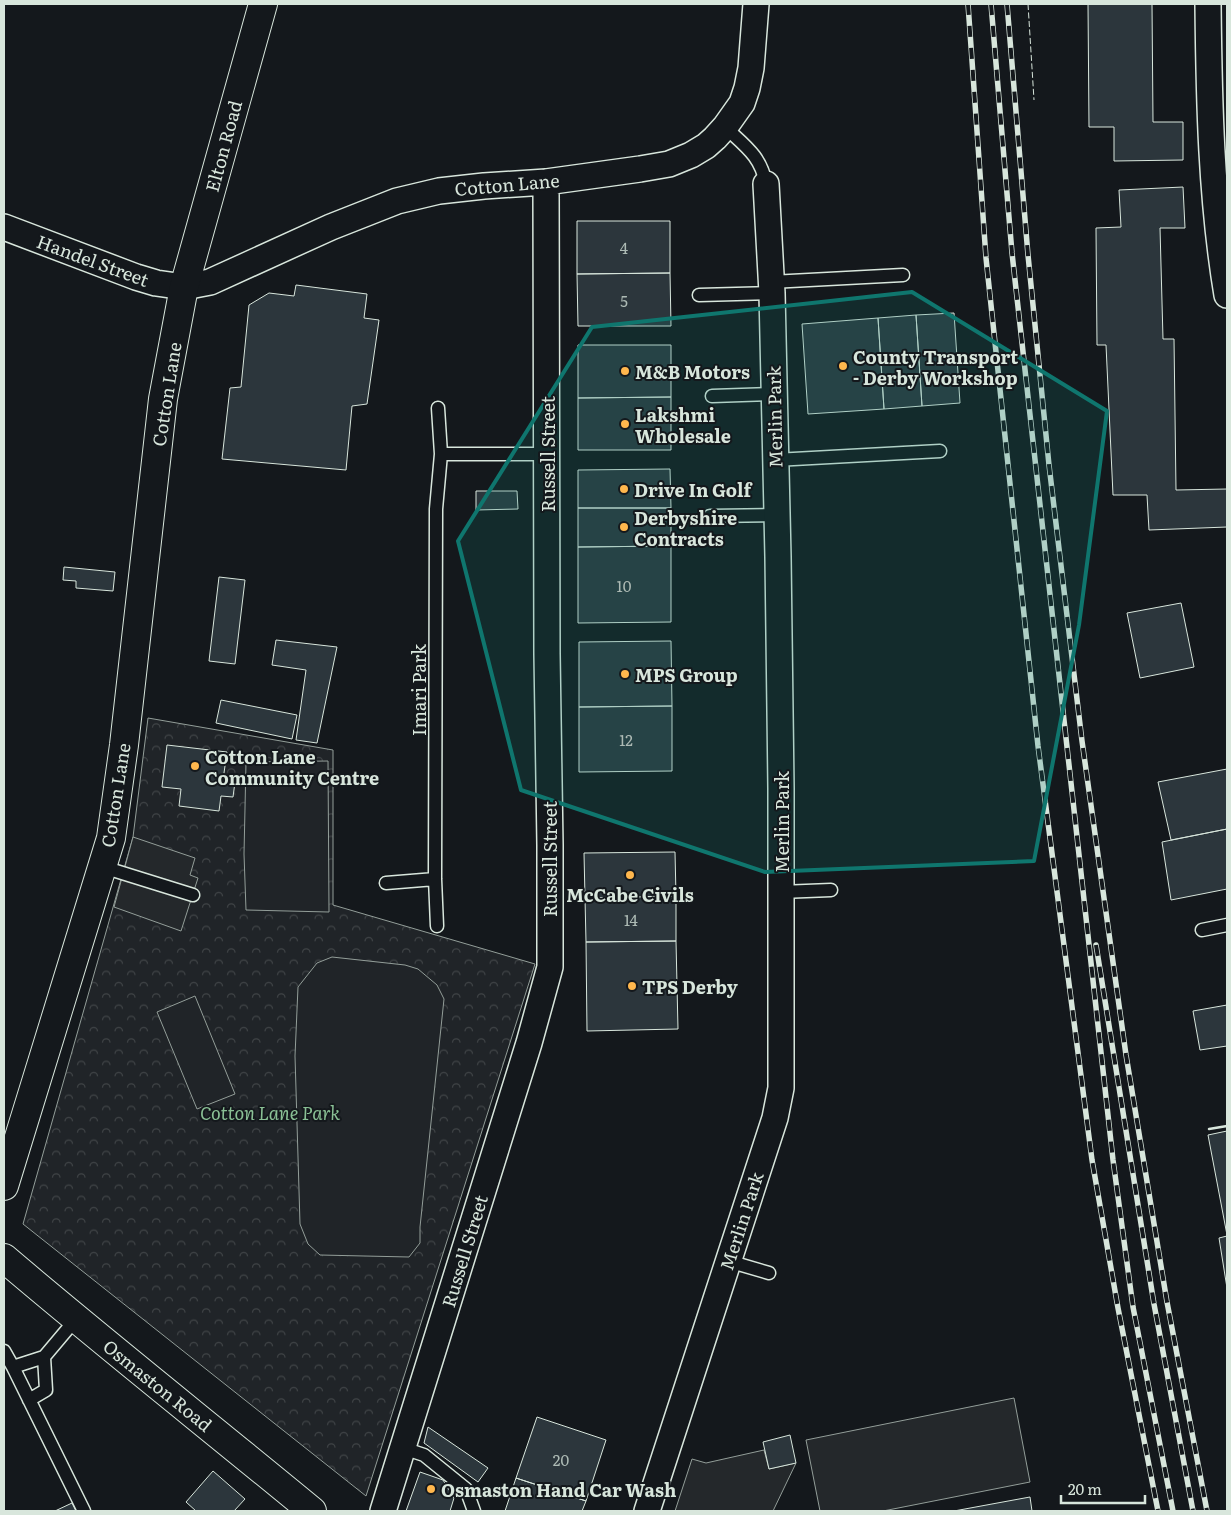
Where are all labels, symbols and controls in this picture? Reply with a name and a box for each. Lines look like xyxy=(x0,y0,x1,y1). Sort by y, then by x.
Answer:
street label: Elton Road xyxy=(198,97,248,195)
street label: Cotton Lane xyxy=(453,166,561,202)
street label: Handel Street xyxy=(33,227,153,293)
house number: 4 xyxy=(620,236,628,259)
house number: 5 xyxy=(620,289,628,312)
street label: Cotton Lane xyxy=(144,340,188,448)
place label: County Transport - Derby Workshop xyxy=(853,343,1018,391)
place label: M&B Motors xyxy=(635,358,750,385)
marker: County Transport - Derby Workshop xyxy=(837,360,849,372)
marker: M&B Motors xyxy=(619,365,631,377)
street label: Merlin Park xyxy=(760,365,788,468)
street label: Russell Street xyxy=(534,395,561,512)
place label: Lakshmi Wholesale xyxy=(635,401,731,449)
marker: Lakshmi Wholesale xyxy=(619,418,631,430)
place label: Drive In Golf xyxy=(634,476,753,503)
marker: Drive In Golf xyxy=(618,483,630,495)
place label: Derbyshire Contracts xyxy=(634,504,737,552)
marker: Derbyshire Contracts xyxy=(618,521,630,533)
house number: 10 xyxy=(617,574,632,597)
street label: Imari Park xyxy=(405,643,432,736)
place label: MPS Group xyxy=(635,661,738,688)
marker: MPS Group xyxy=(619,668,631,680)
house number: 12 xyxy=(619,728,633,751)
street label: Cotton Lane xyxy=(93,741,137,849)
place label: Cotton Lane Community Centre xyxy=(205,743,379,791)
marker: Cotton Lane Community Centre xyxy=(189,760,201,772)
street label: Merlin Park xyxy=(768,770,795,873)
street label: Russell Street xyxy=(536,800,563,917)
marker: McCabe Civils xyxy=(624,869,636,881)
place label: McCabe Civils xyxy=(566,881,694,908)
house number: 14 xyxy=(624,908,638,931)
place label: TPS Derby xyxy=(642,973,738,1000)
marker: TPS Derby xyxy=(626,980,638,992)
park label: Cotton Lane Park xyxy=(200,1099,340,1126)
street label: Merlin Park xyxy=(712,1167,770,1274)
street label: Russell Street xyxy=(434,1191,494,1310)
street label: Osmaston Road xyxy=(98,1333,218,1437)
house number: 20 xyxy=(553,1448,569,1471)
scale bar xyxy=(1061,1472,1145,1504)
place label: Osmaston Hand Car Wash xyxy=(441,1476,676,1503)
text: 20 m xyxy=(1068,1477,1102,1500)
marker: Osmaston Hand Car Wash xyxy=(425,1483,437,1495)

